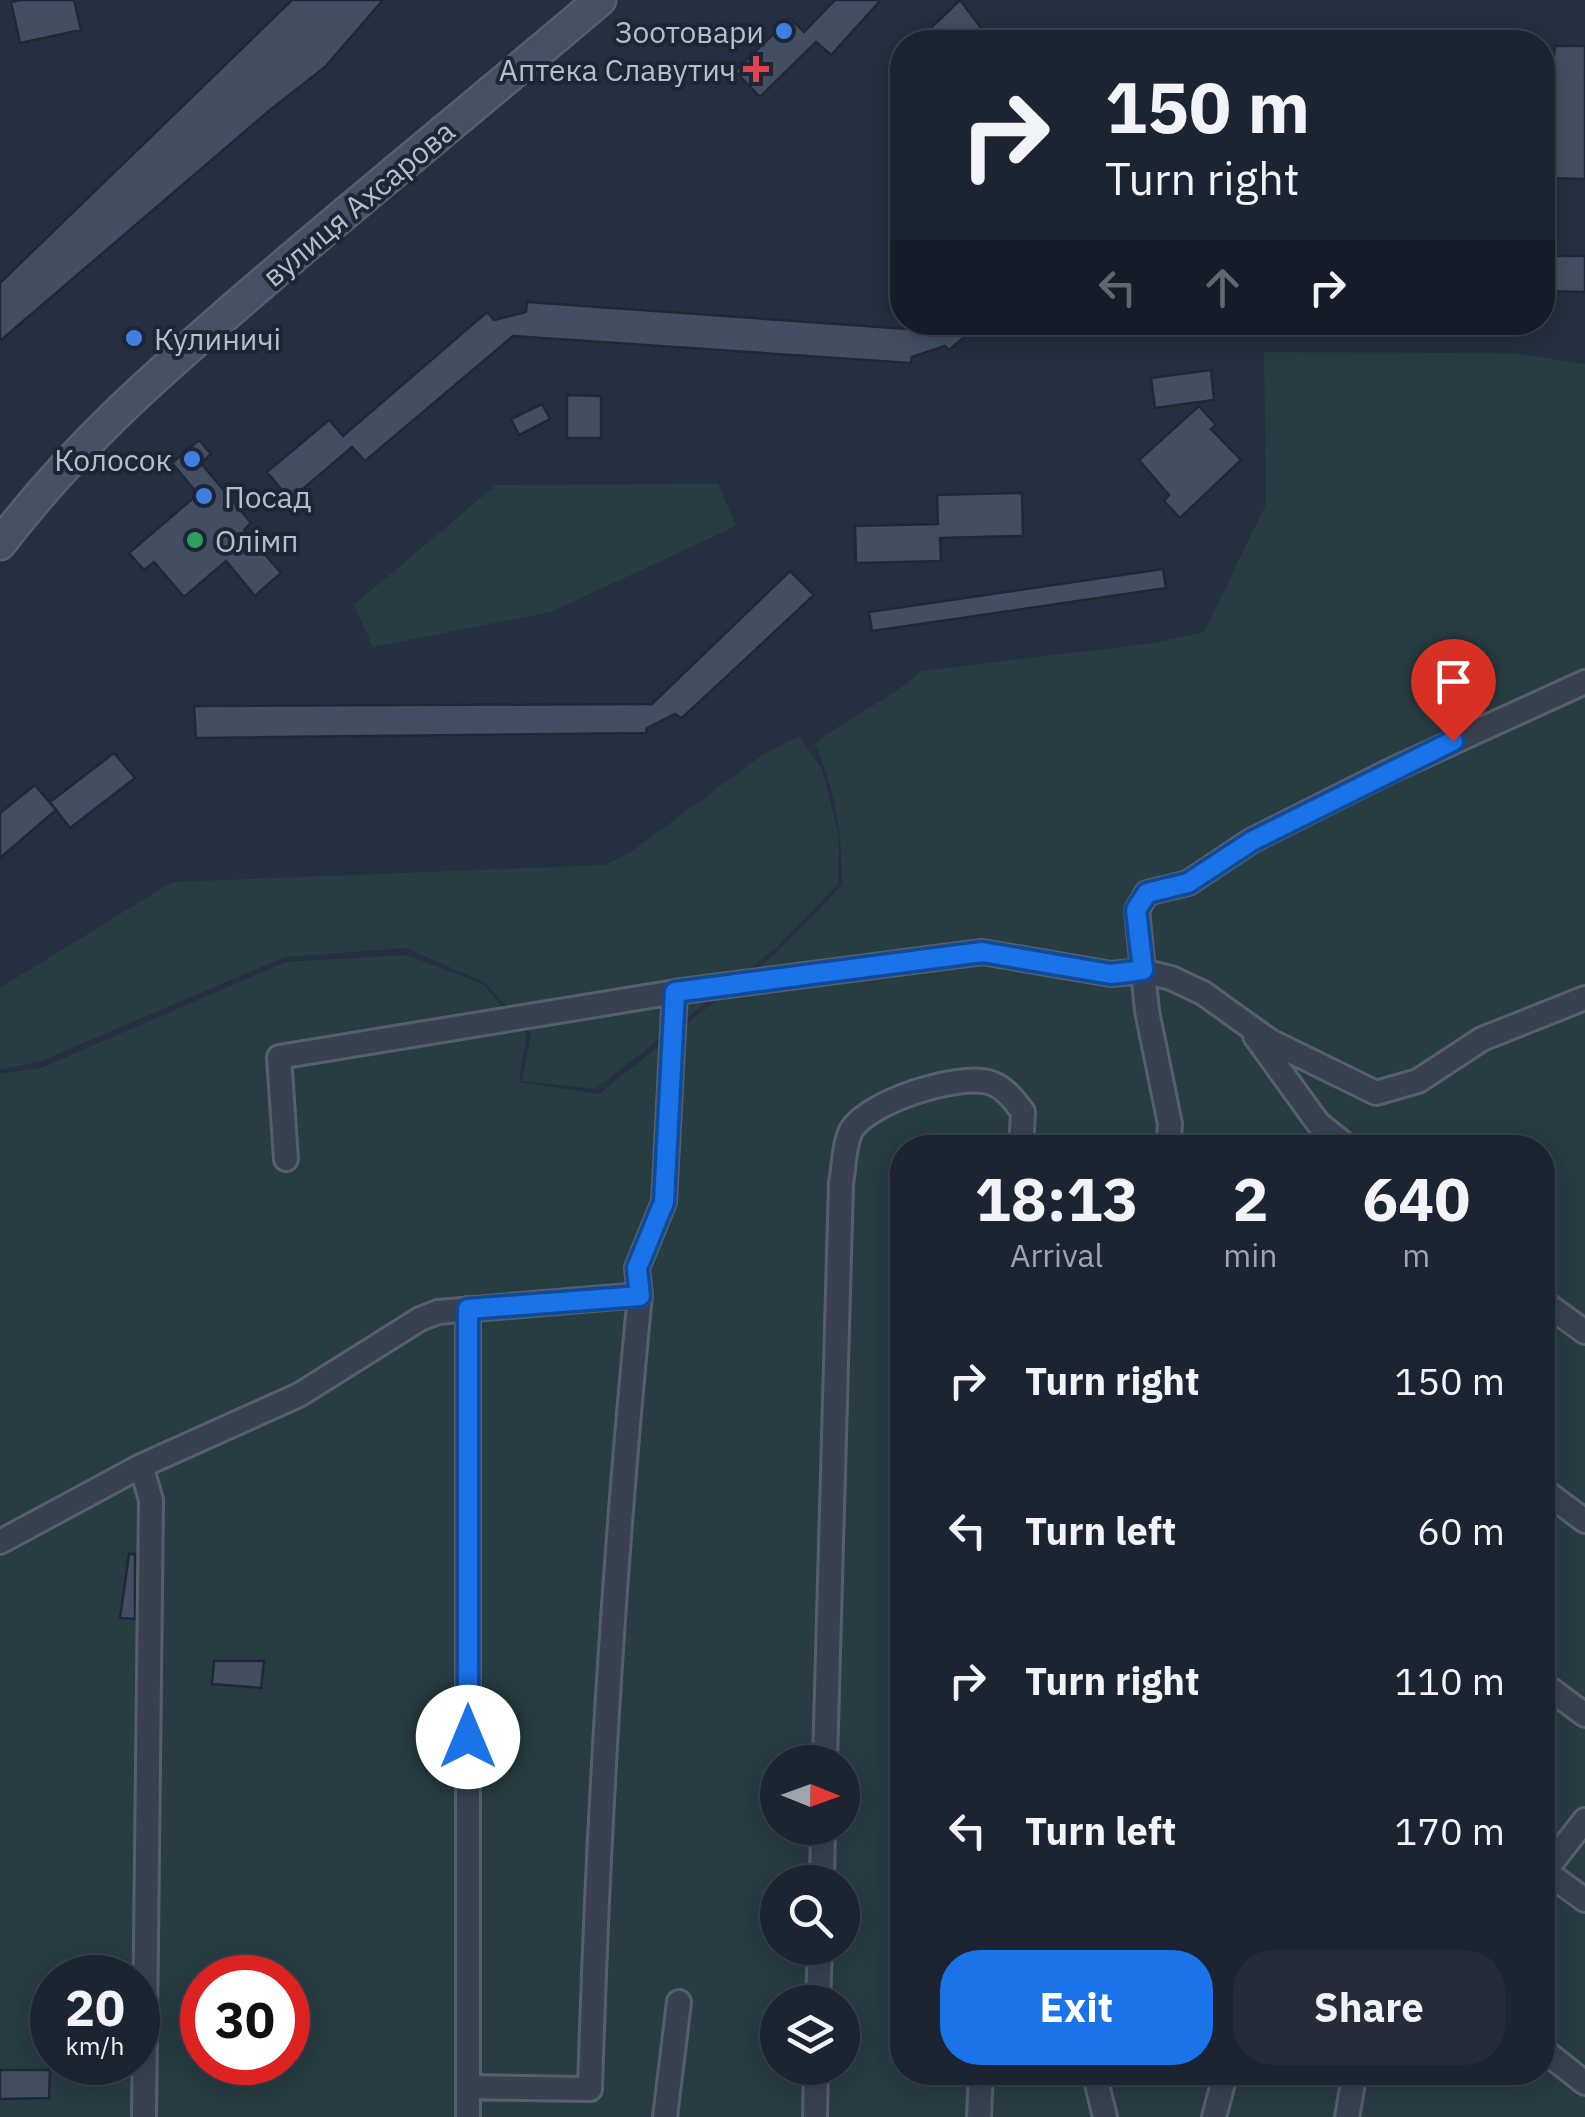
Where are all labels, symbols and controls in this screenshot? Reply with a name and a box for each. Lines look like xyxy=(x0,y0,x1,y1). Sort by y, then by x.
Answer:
place label: Зоотовари xyxy=(615,12,764,51)
marker: Зоотовари xyxy=(773,20,795,42)
place label: Аптека Славутич xyxy=(499,50,736,89)
marker: Аптека Славутич xyxy=(745,58,767,80)
text: 150 m xyxy=(1105,61,1310,152)
icon: right xyxy=(940,70,1070,200)
street label: вулиця Ахсарова xyxy=(254,111,462,295)
text: Turn right xyxy=(1105,149,1300,207)
icon: left xyxy=(1090,260,1145,315)
icon: ahead xyxy=(1195,260,1250,315)
icon: right xyxy=(1300,260,1355,315)
place label: Кулиничі xyxy=(154,319,281,358)
marker: Кулиничі xyxy=(123,327,145,349)
place label: Колосок xyxy=(54,440,172,479)
marker: Колосок xyxy=(181,448,203,470)
place label: Посад xyxy=(224,477,311,516)
marker: Посад xyxy=(193,485,215,507)
place label: Олімп xyxy=(215,521,298,560)
marker: Олімп xyxy=(184,529,206,551)
pin xyxy=(1411,639,1496,742)
icon: arrive xyxy=(1426,654,1481,709)
text: 18:13 xyxy=(975,1159,1139,1238)
text: 2 xyxy=(1232,1159,1268,1238)
text: 640 xyxy=(1362,1159,1470,1238)
text: Arrival xyxy=(1010,1234,1103,1276)
text: min xyxy=(1223,1234,1277,1276)
text: m xyxy=(1402,1234,1430,1276)
icon: right xyxy=(940,1353,995,1408)
text: Turn right xyxy=(1025,1356,1200,1405)
text: 150 m xyxy=(1394,1356,1505,1405)
icon: left xyxy=(940,1503,995,1558)
text: Turn left xyxy=(1025,1506,1176,1555)
text: 60 m xyxy=(1417,1506,1505,1555)
icon: right xyxy=(940,1653,995,1708)
text: Turn right xyxy=(1025,1656,1200,1705)
text: 110 m xyxy=(1394,1656,1505,1705)
position arrow xyxy=(416,1685,520,1789)
north arrow xyxy=(760,1745,860,1845)
map controls xyxy=(760,1745,860,2085)
icon: left xyxy=(940,1803,995,1858)
text: Turn left xyxy=(1025,1806,1176,1855)
text: 170 m xyxy=(1394,1806,1505,1855)
button: search xyxy=(760,1865,860,1965)
button: Exit xyxy=(940,1950,1213,2065)
button: Share xyxy=(1233,1950,1505,2065)
speed limit sign: 30 xyxy=(180,1955,310,2085)
text: 20 xyxy=(65,1975,125,2040)
button: layers xyxy=(760,1985,860,2085)
text: km/h xyxy=(66,2029,124,2062)

